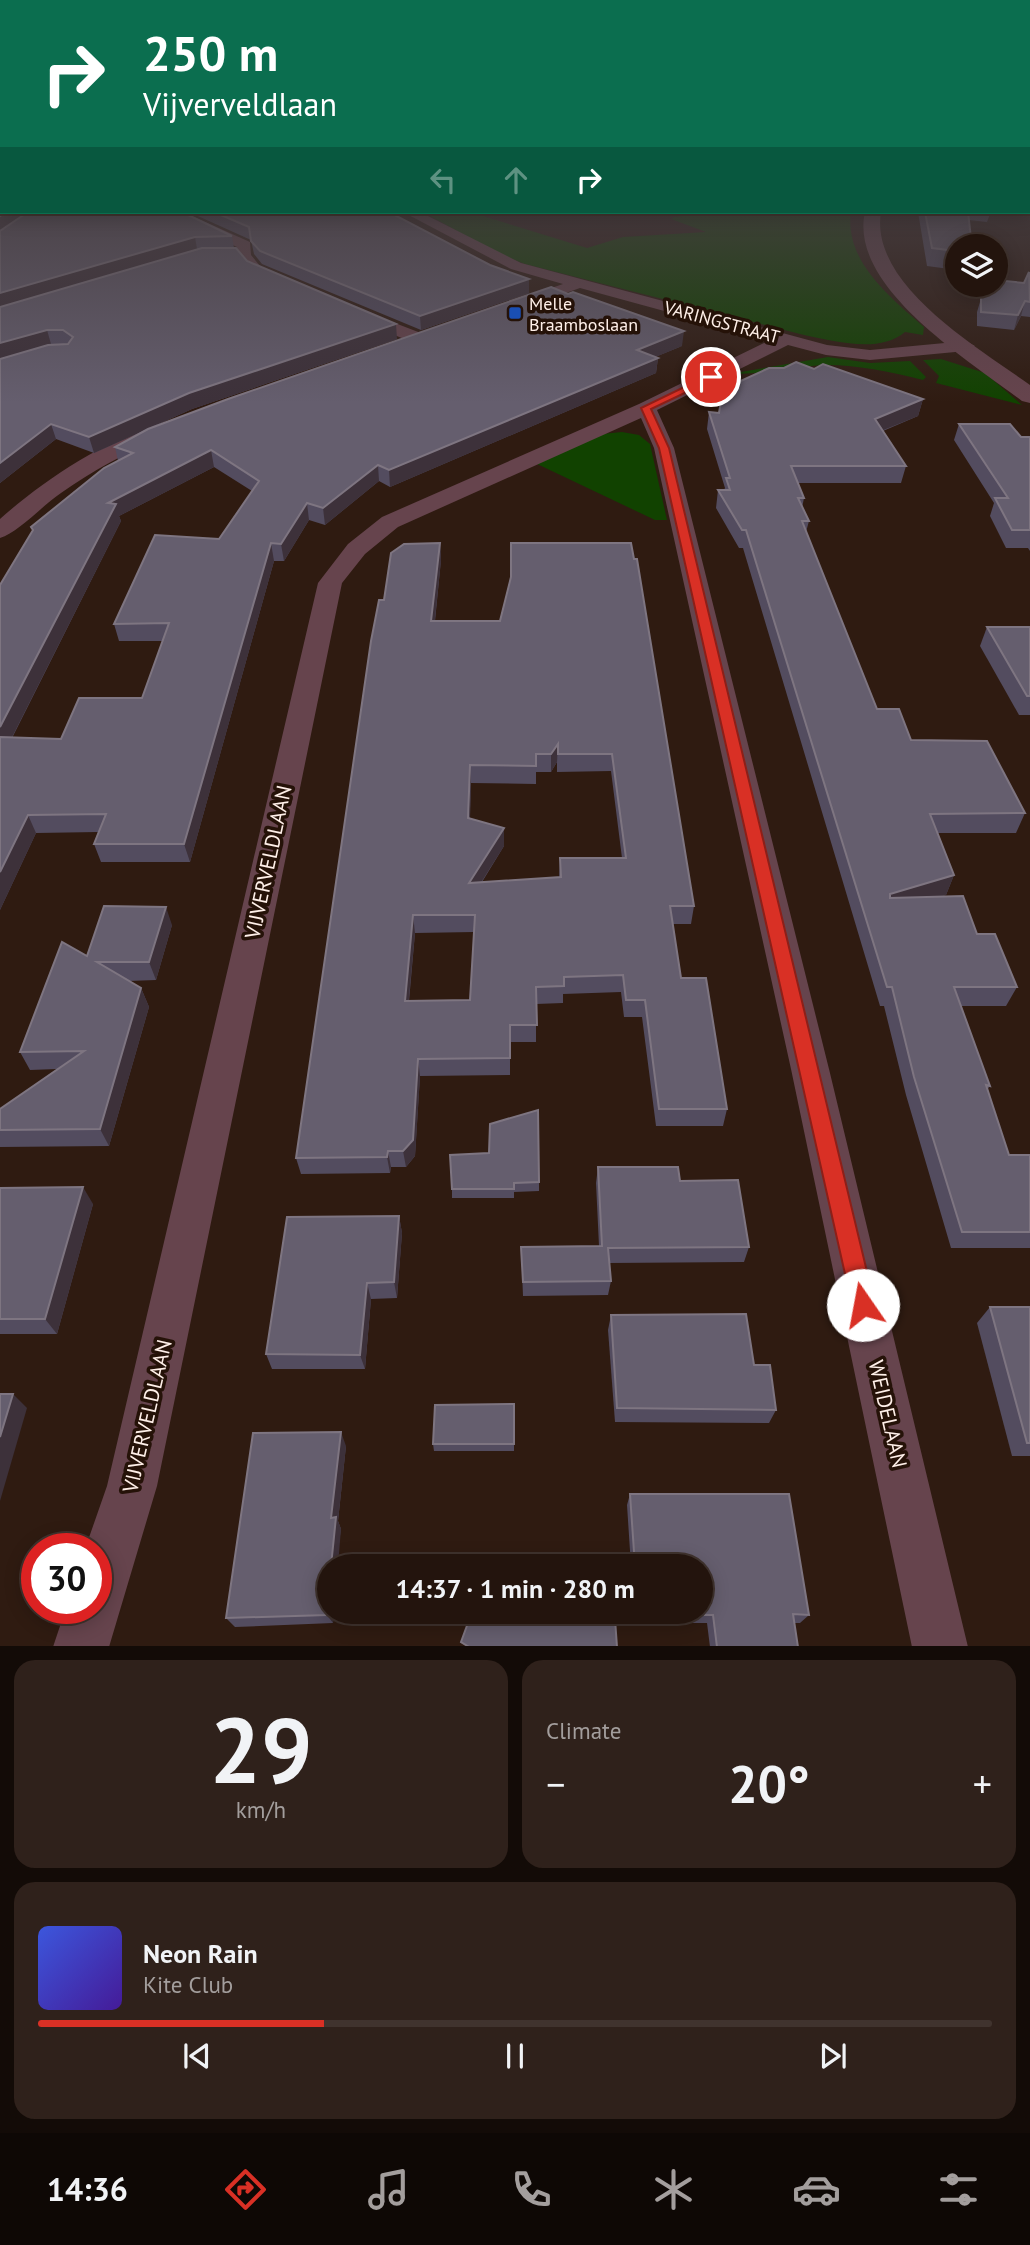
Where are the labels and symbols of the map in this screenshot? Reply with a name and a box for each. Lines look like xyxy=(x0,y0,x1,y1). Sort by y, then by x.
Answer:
place label: Melle Braamboslaan xyxy=(529,292,638,336)
street label: VARINGSTRAAT xyxy=(661,295,782,348)
marker: Melle Braamboslaan xyxy=(507,305,523,321)
pin xyxy=(681,347,741,407)
street label: VIJVERVELDLAAN xyxy=(238,783,297,942)
position arrow xyxy=(826,1268,900,1342)
street label: VIJVERVELDLAAN xyxy=(116,1337,178,1496)
street label: WEIDELAAN xyxy=(863,1358,913,1470)
speed limit sign: 30 xyxy=(21,1533,112,1624)

